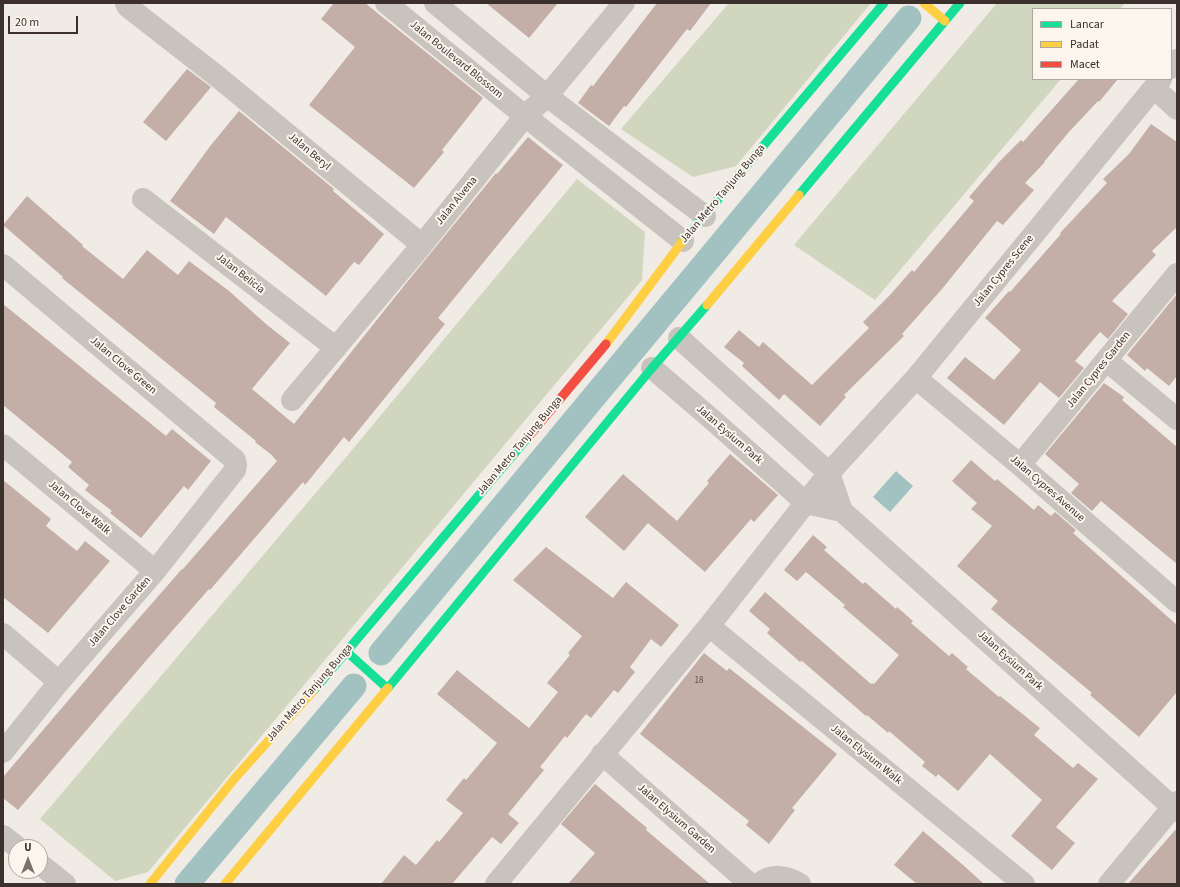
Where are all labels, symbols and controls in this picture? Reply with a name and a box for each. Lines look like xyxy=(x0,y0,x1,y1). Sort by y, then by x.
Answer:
scale bar xyxy=(10,8,80,34)
legend xyxy=(1032,8,1172,80)
text: 20 m xyxy=(15,14,39,31)
text: Lancar xyxy=(1070,16,1104,33)
street label: Jalan Boulevard Blossom xyxy=(407,18,505,102)
text: Padat xyxy=(1070,36,1099,53)
text: Macet xyxy=(1070,56,1100,73)
street label: Jalan Beryl xyxy=(285,130,333,174)
street label: Jalan Metro Tanjung Bunga xyxy=(678,142,768,246)
street label: Jalan Alvena xyxy=(434,174,480,228)
street label: Jalan Cypres Scene xyxy=(971,233,1037,309)
street label: Jalan Belicia xyxy=(213,251,267,297)
street label: Jalan Cypres Garden xyxy=(1064,329,1134,411)
street label: Jalan Clove Green xyxy=(87,334,159,398)
street label: Jalan Metro Tanjung Bunga xyxy=(475,394,565,498)
street label: Jalan Eysium Park xyxy=(693,403,765,467)
street label: Jalan Cypres Avenue xyxy=(1007,453,1087,525)
street label: Jalan Clove Walk xyxy=(45,478,113,538)
street label: Jalan Clove Garden xyxy=(86,574,154,650)
street label: Jalan Eysium Park xyxy=(975,628,1045,694)
street label: Jalan Metro Tanjung Bunga xyxy=(264,642,356,744)
house number: 18 xyxy=(695,676,703,686)
street label: Jalan Elysium Walk xyxy=(828,722,904,788)
street label: Jalan Elysium Garden xyxy=(634,781,718,857)
north arrow xyxy=(8,839,48,879)
text: U xyxy=(24,840,32,855)

